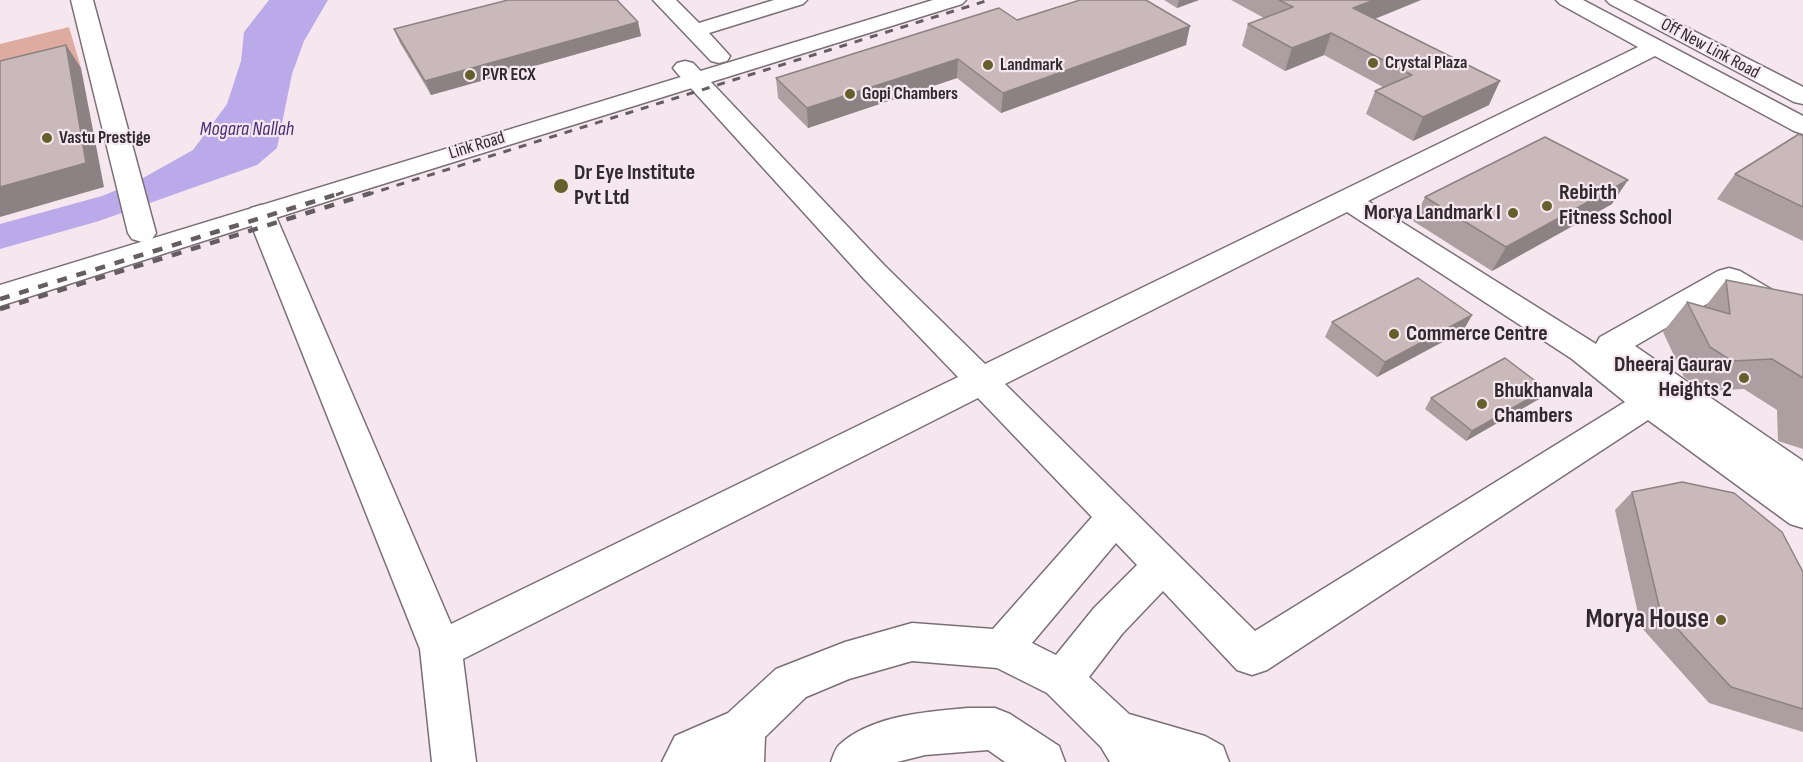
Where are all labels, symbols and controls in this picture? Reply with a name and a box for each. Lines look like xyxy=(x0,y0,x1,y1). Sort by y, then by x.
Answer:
street label: Off New Link Road xyxy=(1657,14,1763,84)
place label: Crystal Plaza xyxy=(1385,52,1467,74)
place label: Landmark xyxy=(1000,54,1063,76)
marker: Crystal Plaza xyxy=(1366,56,1380,70)
marker: Landmark xyxy=(981,58,995,72)
place label: PVR ECX xyxy=(482,64,536,86)
marker: PVR ECX xyxy=(463,68,477,82)
place label: Gopi Chambers xyxy=(862,83,958,105)
marker: Gopi Chambers xyxy=(843,87,857,101)
water label: Mogara Nallah xyxy=(200,118,294,142)
place label: Vastu Prestige xyxy=(59,127,151,149)
street label: Link Road xyxy=(446,127,508,165)
marker: Vastu Prestige xyxy=(40,131,54,145)
place label: Dr Eye Institute Pvt Ltd xyxy=(574,160,695,212)
marker: Dr Eye Institute Pvt Ltd xyxy=(552,177,570,195)
place label: Rebirth Fitness School xyxy=(1559,180,1672,231)
marker: Rebirth Fitness School xyxy=(1540,199,1554,213)
place label: Morya Landmark I xyxy=(1364,200,1501,226)
marker: Morya Landmark I xyxy=(1506,206,1520,220)
place label: Commerce Centre xyxy=(1406,321,1548,347)
marker: Commerce Centre xyxy=(1387,327,1401,341)
place label: Dheeraj Gaurav Heights 2 xyxy=(1614,352,1732,404)
marker: Dheeraj Gaurav Heights 2 xyxy=(1737,371,1751,385)
place label: Bhukhanvala Chambers xyxy=(1494,378,1593,430)
marker: Bhukhanvala Chambers xyxy=(1475,397,1489,411)
place label: Morya House xyxy=(1586,604,1709,636)
marker: Morya House xyxy=(1714,613,1728,627)

